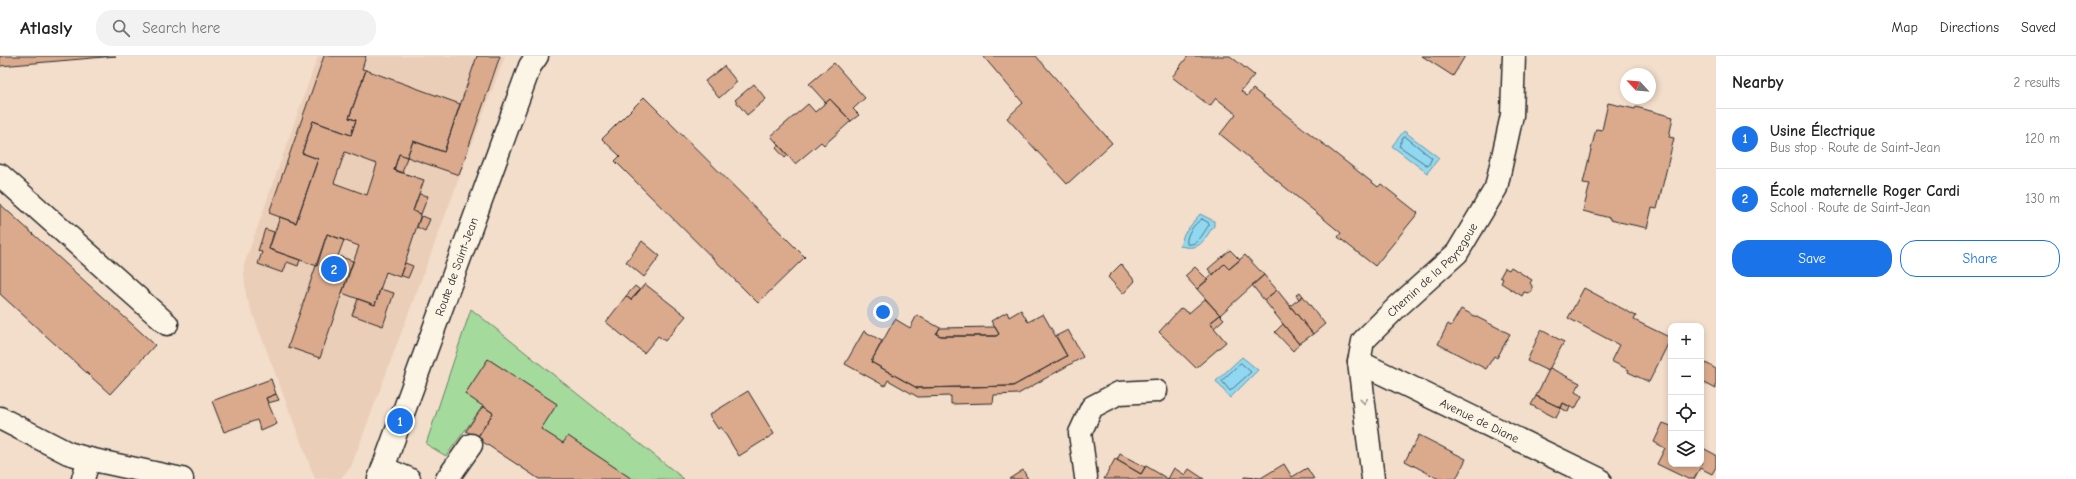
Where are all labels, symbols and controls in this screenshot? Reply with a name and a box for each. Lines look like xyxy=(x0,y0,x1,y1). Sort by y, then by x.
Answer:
search box xyxy=(96,10,376,46)
text: Atlasly xyxy=(20,17,72,39)
icon: search xyxy=(110,17,132,39)
text: Search here xyxy=(142,19,220,37)
text: Map xyxy=(1891,19,1918,36)
text: Directions xyxy=(1940,19,1999,36)
text: Saved xyxy=(2021,19,2056,36)
north arrow xyxy=(1620,68,1656,104)
text: Nearby xyxy=(1732,73,1783,92)
text: 2 results xyxy=(2013,75,2060,90)
text: Usine Électrique xyxy=(1770,122,1875,140)
text: 1 xyxy=(1742,131,1748,146)
text: 120 m xyxy=(2025,131,2060,146)
text: Bus stop · Route de Saint-Jean xyxy=(1770,140,1940,155)
text: École maternelle Roger Cardi xyxy=(1770,182,1960,200)
text: 2 xyxy=(1742,191,1748,206)
text: 130 m xyxy=(2025,191,2060,206)
text: School · Route de Saint-Jean xyxy=(1770,200,1930,215)
street label: Route de Saint-Jean xyxy=(432,216,481,318)
street label: Chemin de la Peyregoue xyxy=(1384,220,1480,320)
button: Save xyxy=(1732,240,1892,277)
button: Share xyxy=(1900,240,2060,277)
pin: 2 xyxy=(321,254,347,284)
your location xyxy=(873,302,893,322)
map controls xyxy=(1668,323,1704,467)
button: + xyxy=(1668,323,1704,359)
button: − xyxy=(1668,359,1704,395)
button: locate xyxy=(1668,395,1704,431)
street label: Avenue de Diane xyxy=(1438,396,1521,446)
one-way arrow xyxy=(1359,398,1368,404)
pin: 1 xyxy=(387,406,413,436)
button: layers xyxy=(1668,431,1704,467)

